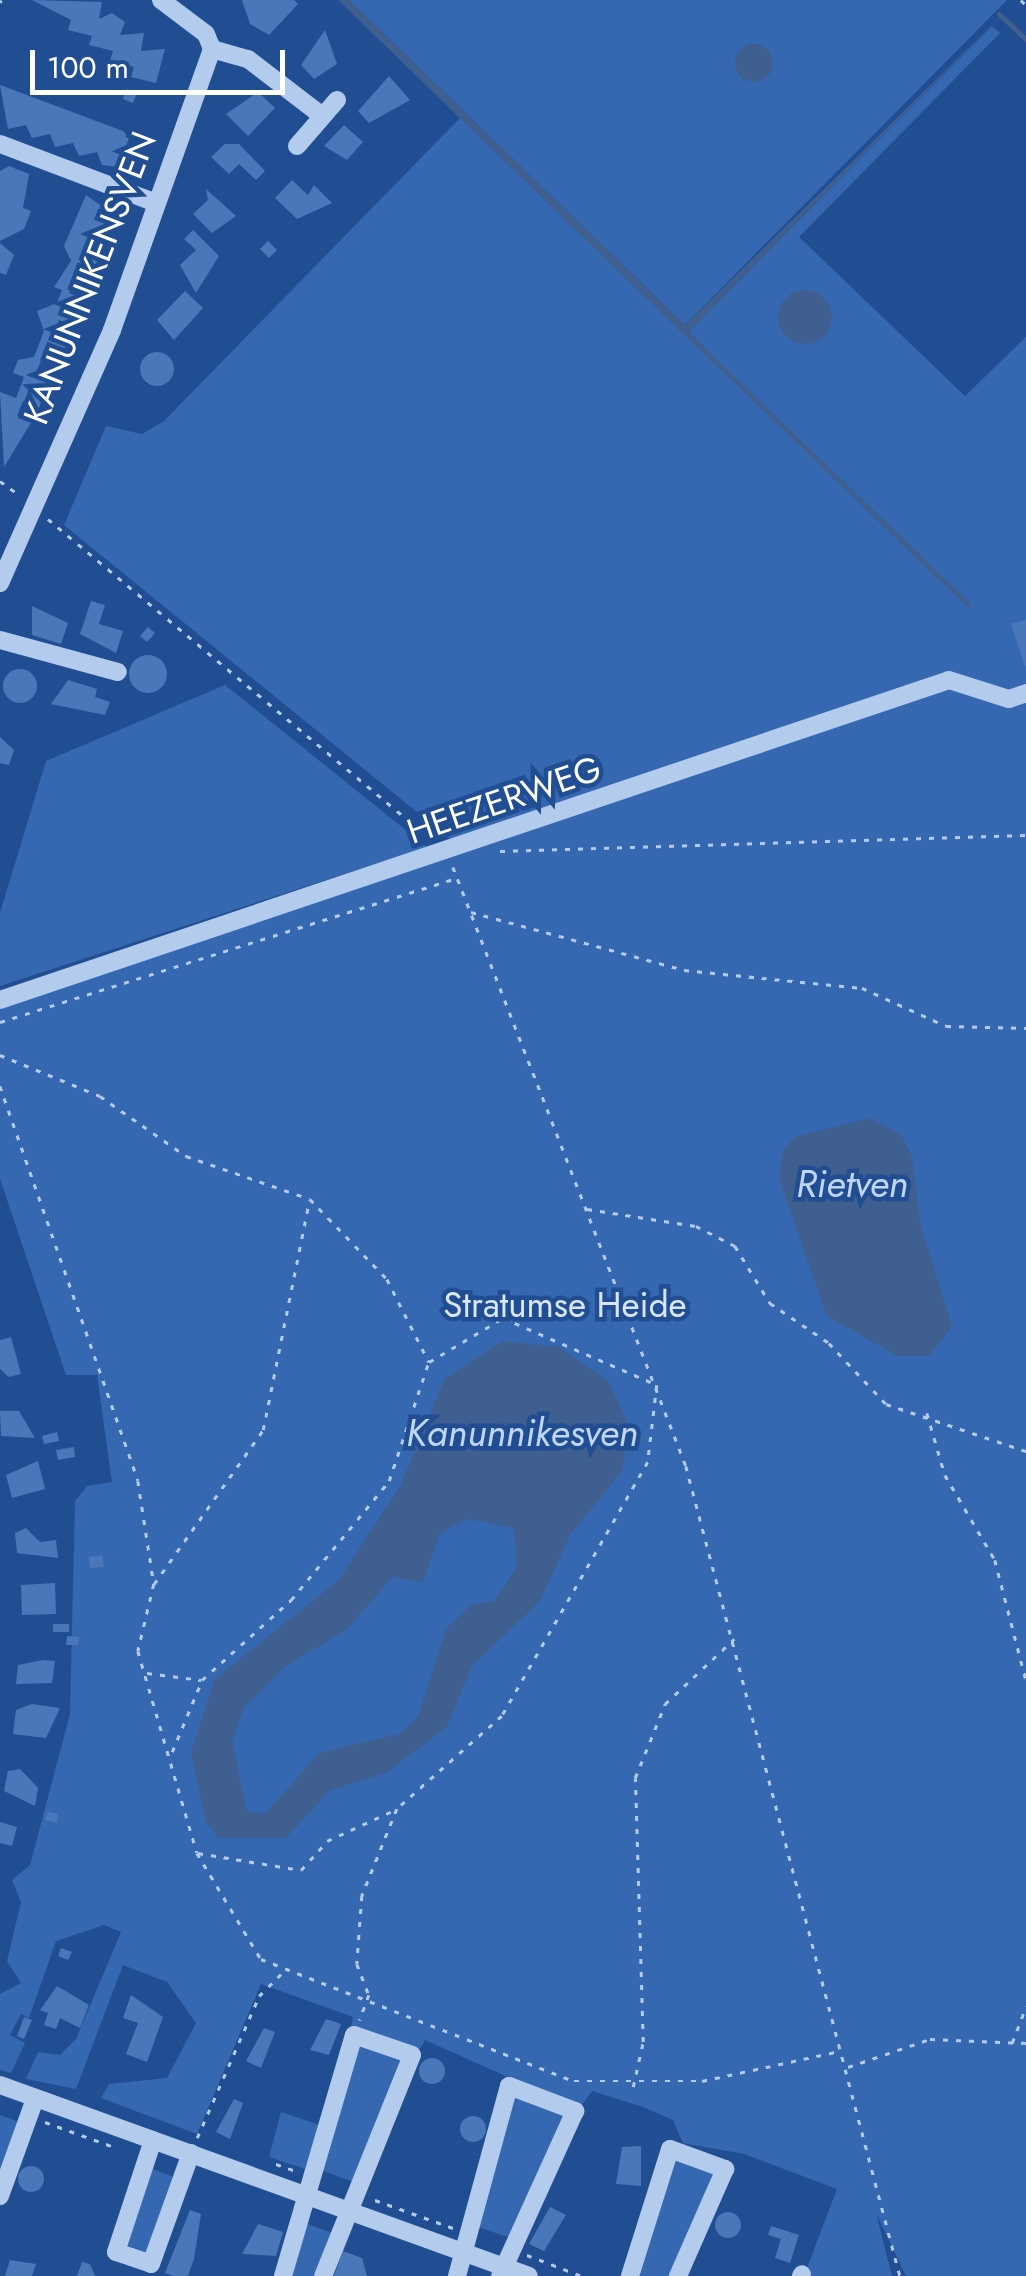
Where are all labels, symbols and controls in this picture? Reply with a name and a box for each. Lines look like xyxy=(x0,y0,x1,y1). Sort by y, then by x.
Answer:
scale bar xyxy=(35,30,290,92)
text: 100 m xyxy=(47,46,129,89)
street label: KANUNNIKENSVEN xyxy=(15,126,165,430)
street label: HEEZERWEG xyxy=(401,747,607,853)
water label: Rietven xyxy=(796,1161,908,1207)
park label: Stratumse Heide xyxy=(443,1284,687,1326)
water label: Kanunnikesven xyxy=(406,1410,638,1456)

